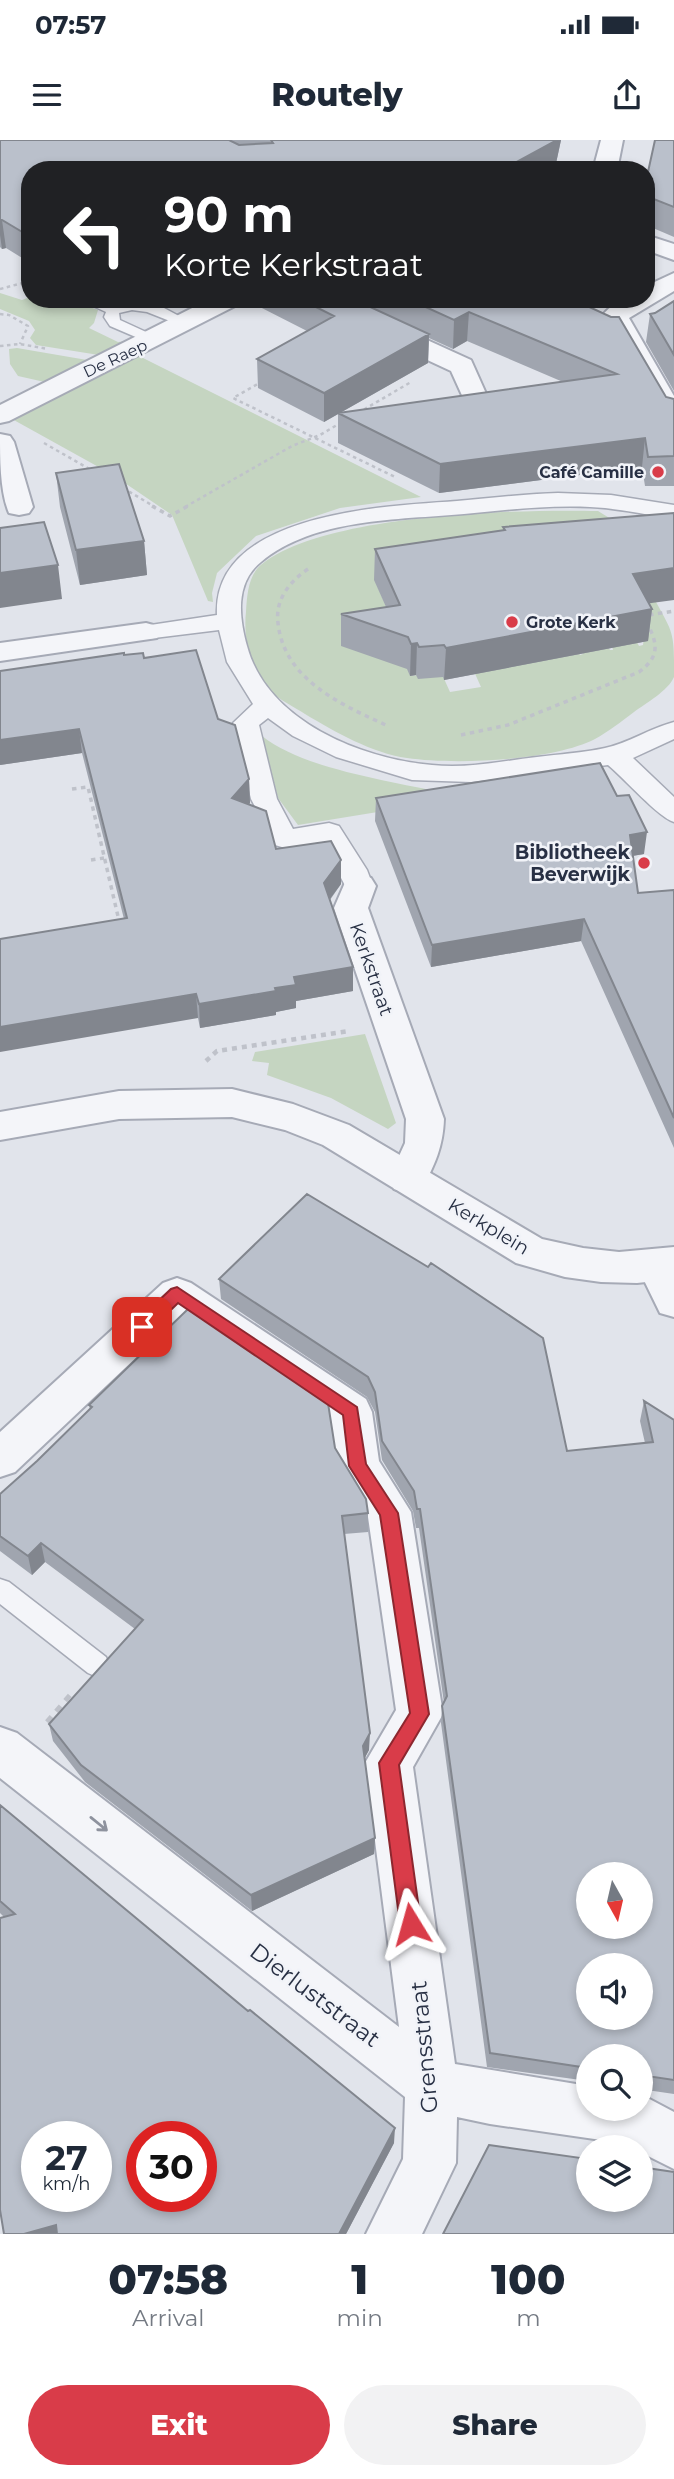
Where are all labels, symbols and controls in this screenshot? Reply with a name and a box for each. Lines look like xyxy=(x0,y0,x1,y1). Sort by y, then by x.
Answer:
text: 07:57 xyxy=(35,9,106,41)
text: Routely xyxy=(271,75,403,114)
icon: menu xyxy=(28,76,66,114)
icon: share xyxy=(608,76,646,114)
text: 90 m xyxy=(164,185,294,244)
icon: left xyxy=(49,189,140,280)
text: Korte Kerkstraat xyxy=(164,245,423,284)
street label: De Raep xyxy=(80,335,150,382)
place label: Café Camille xyxy=(539,463,644,482)
marker: Café Camille xyxy=(650,464,666,480)
place label: Grote Kerk xyxy=(526,613,616,632)
marker: Grote Kerk xyxy=(504,614,520,630)
place label: Bibliotheek Beverwijk xyxy=(515,841,631,886)
marker: Bibliotheek Beverwijk xyxy=(636,855,652,871)
street label: Kerkstraat xyxy=(345,920,398,1019)
street label: Kerkplein xyxy=(444,1193,534,1260)
pin xyxy=(112,1297,172,1357)
icon: arrive xyxy=(123,1308,161,1346)
one-way arrow xyxy=(89,1817,107,1832)
north arrow xyxy=(576,1862,653,1939)
map controls xyxy=(576,1862,653,2212)
position arrow xyxy=(374,1887,448,1961)
street label: Dierluststraat xyxy=(244,1937,386,2053)
button: sound xyxy=(576,1953,653,2030)
street label: Grensstraat xyxy=(404,1980,444,2114)
button: search xyxy=(576,2044,653,2121)
speed limit sign: 30 xyxy=(126,2121,217,2212)
button: layers xyxy=(576,2135,653,2212)
text: 27 xyxy=(45,2136,88,2179)
text: km/h xyxy=(42,2173,91,2195)
text: 07:58 xyxy=(108,2253,228,2305)
text: 1 xyxy=(351,2253,368,2305)
text: 100 xyxy=(491,2253,566,2305)
text: Arrival xyxy=(132,2304,205,2332)
text: min xyxy=(337,2304,383,2332)
text: m xyxy=(516,2304,541,2332)
button: Exit xyxy=(28,2385,330,2465)
button: Share xyxy=(344,2385,646,2465)

